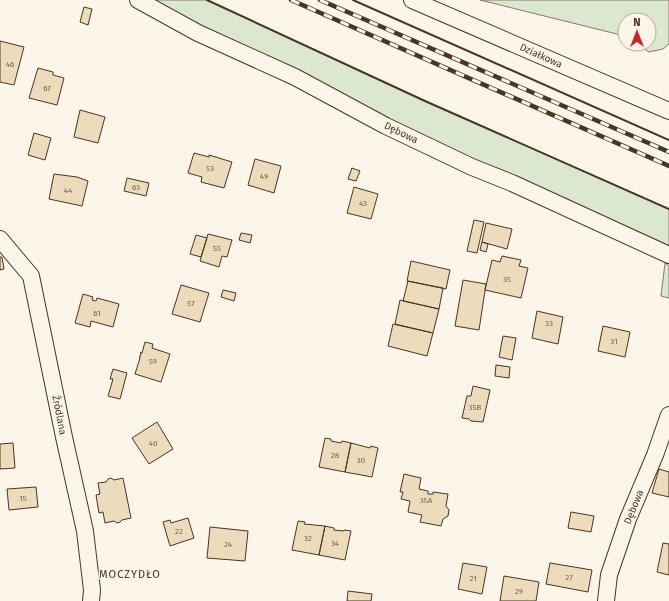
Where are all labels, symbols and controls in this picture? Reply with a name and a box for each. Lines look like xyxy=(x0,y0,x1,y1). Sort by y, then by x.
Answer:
north arrow xyxy=(617,12,657,52)
text: N xyxy=(633,16,641,29)
street label: Działkowa xyxy=(518,41,564,71)
house number: 46 xyxy=(6,60,14,69)
house number: 67 xyxy=(43,84,51,93)
street label: Dębowa xyxy=(382,120,420,146)
house number: 53 xyxy=(206,164,214,173)
house number: 49 xyxy=(260,172,268,181)
house number: 63 xyxy=(132,183,140,192)
house number: 44 xyxy=(64,186,73,195)
house number: 43 xyxy=(359,199,367,208)
house number: 55 xyxy=(213,244,221,253)
house number: 35 xyxy=(503,275,511,284)
house number: 57 xyxy=(187,299,195,308)
house number: 61 xyxy=(93,309,101,318)
house number: 33 xyxy=(545,319,553,328)
house number: 31 xyxy=(610,337,618,346)
house number: 59 xyxy=(149,357,157,366)
street label: Źródlana xyxy=(49,394,71,436)
house number: 35B xyxy=(469,403,482,412)
house number: 40 xyxy=(149,439,158,448)
house number: 28 xyxy=(331,451,340,460)
house number: 30 xyxy=(357,456,366,465)
street label: Dębowa xyxy=(622,488,646,526)
house number: 15 xyxy=(19,494,27,503)
house number: 35A xyxy=(420,496,433,505)
house number: 22 xyxy=(175,527,183,536)
house number: 32 xyxy=(304,534,312,543)
house number: 34 xyxy=(331,539,340,548)
house number: 24 xyxy=(224,540,233,549)
district label: MOCZYDŁO xyxy=(99,568,161,581)
house number: 27 xyxy=(565,573,573,582)
house number: 21 xyxy=(469,574,477,583)
house number: 29 xyxy=(515,587,523,596)

